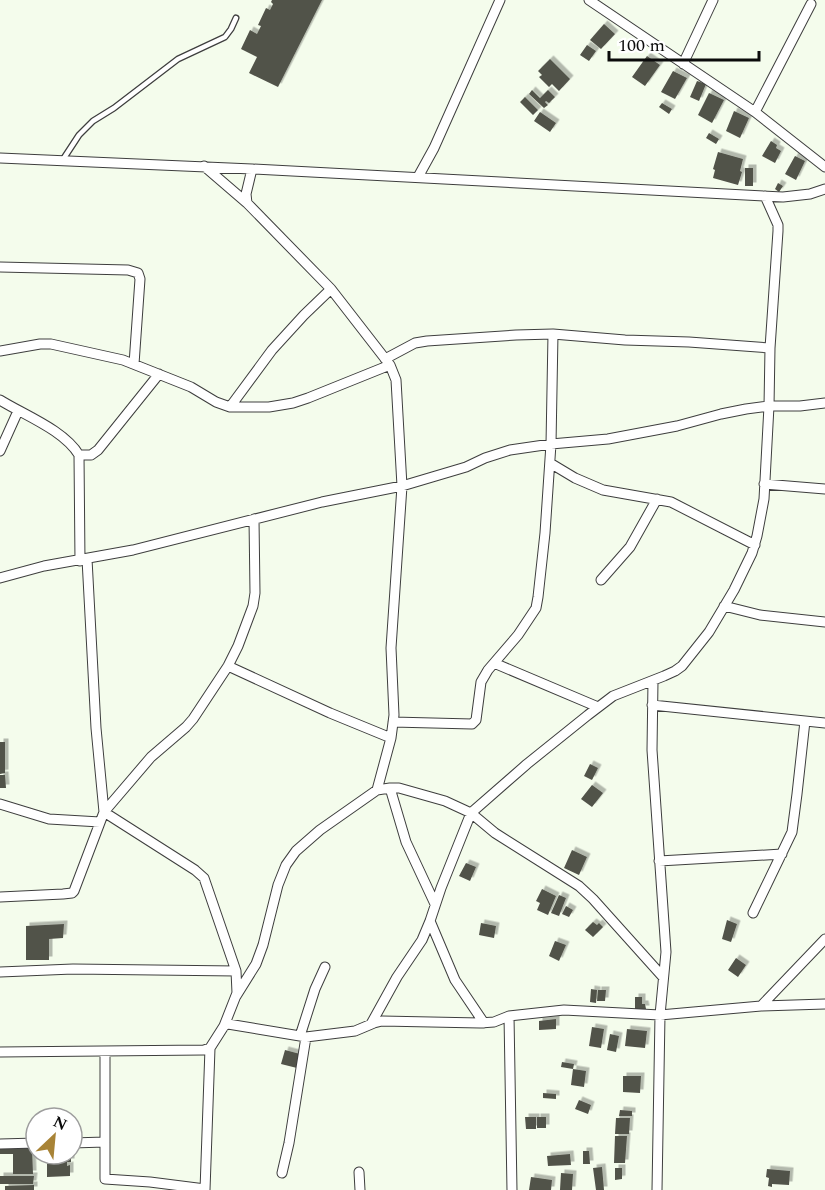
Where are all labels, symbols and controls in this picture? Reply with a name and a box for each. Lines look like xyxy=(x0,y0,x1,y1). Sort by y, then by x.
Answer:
scale bar xyxy=(609,24,759,62)
text: 100 m xyxy=(618,32,665,59)
north arrow xyxy=(24,1106,84,1166)
text: N xyxy=(49,1110,71,1137)

